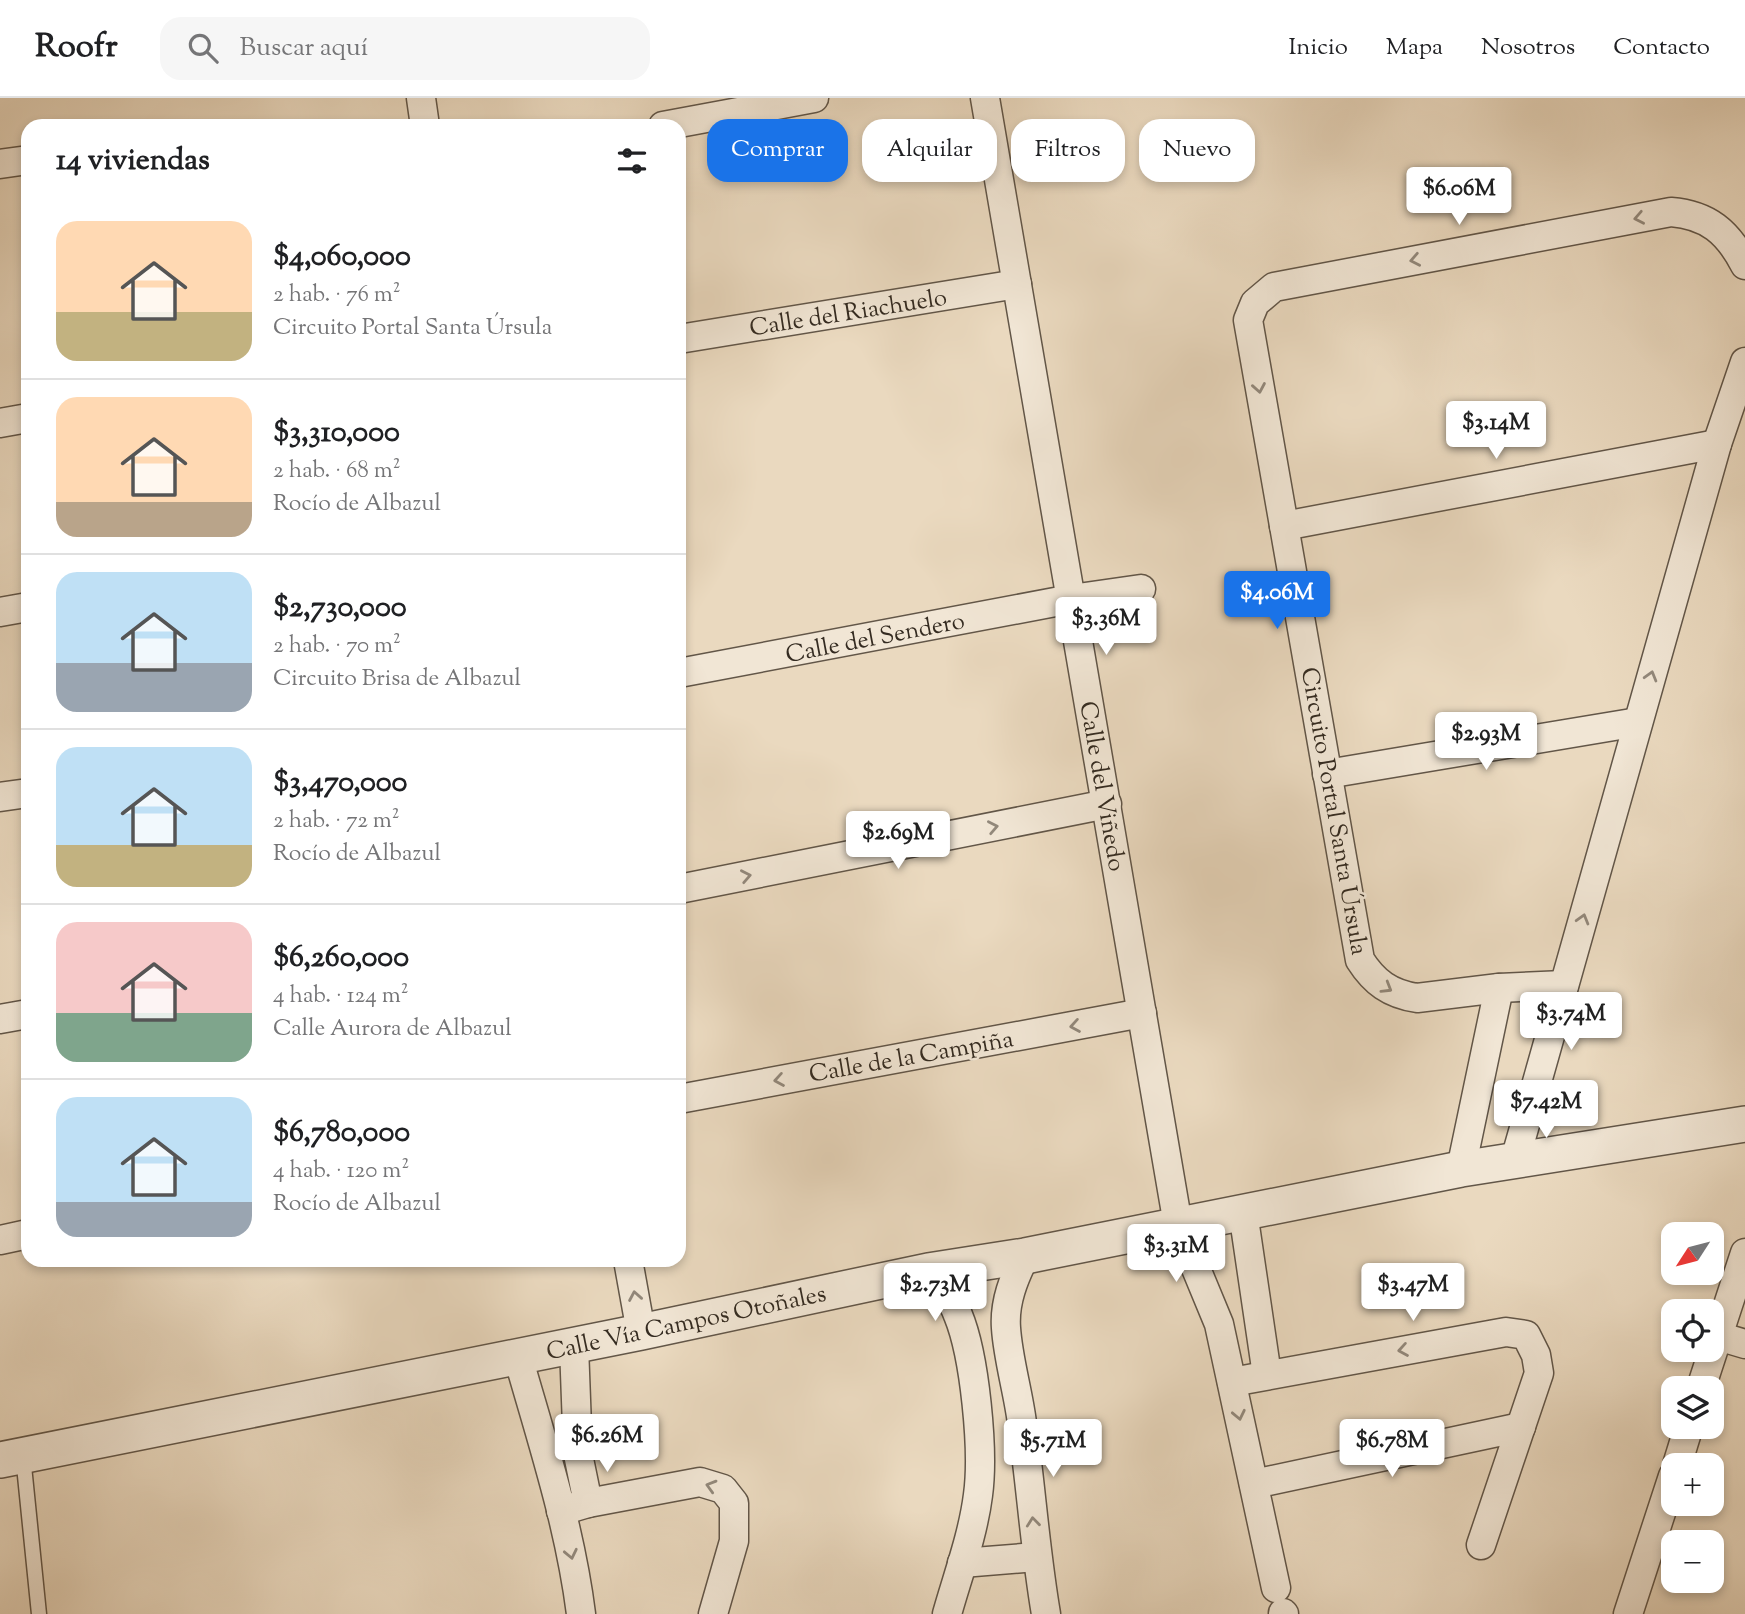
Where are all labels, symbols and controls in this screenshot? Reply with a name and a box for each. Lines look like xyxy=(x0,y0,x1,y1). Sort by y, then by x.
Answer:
search box xyxy=(160,17,650,80)
text: Roofr xyxy=(35,24,118,72)
icon: search xyxy=(184,29,222,67)
text: Buscar aquí xyxy=(240,30,368,67)
text: Inicio xyxy=(1288,31,1348,65)
text: Mapa xyxy=(1386,31,1443,65)
text: Nosotros xyxy=(1481,31,1575,65)
text: Contacto xyxy=(1613,31,1710,65)
chip: Comprar xyxy=(707,119,848,182)
chip: Alquilar xyxy=(862,119,997,182)
chip: Filtros xyxy=(1011,119,1125,182)
chip: Nuevo xyxy=(1139,119,1255,182)
text: 14 viviendas xyxy=(56,140,210,183)
icon: filters xyxy=(613,142,651,180)
pin: $6.06M xyxy=(1402,167,1516,227)
text: $6.06M xyxy=(1422,173,1496,206)
one-way arrow xyxy=(1633,210,1645,225)
text: $4,060,000 xyxy=(273,236,411,279)
icon: home xyxy=(112,249,196,333)
one-way arrow xyxy=(1409,252,1421,267)
text: 2 hab. · 76 m² xyxy=(273,279,401,312)
street label: Calle del Riachuelo xyxy=(747,282,950,346)
text: Circuito Portal Santa Úrsula xyxy=(273,312,552,345)
one-way arrow xyxy=(1251,382,1266,394)
pin: $3.14M xyxy=(1439,402,1553,461)
text: $3.14M xyxy=(1462,407,1530,440)
text: $3,310,000 xyxy=(273,412,400,455)
icon: home xyxy=(112,425,196,509)
text: 2 hab. · 68 m² xyxy=(273,455,401,488)
text: Rocío de Albazul xyxy=(273,488,441,521)
pin: $4.06M xyxy=(1220,572,1334,631)
text: $4.06M xyxy=(1240,577,1314,610)
text: $2,730,000 xyxy=(273,587,407,630)
pin: $3.36M xyxy=(1049,598,1163,657)
icon: home xyxy=(112,600,196,684)
text: $3.36M xyxy=(1071,603,1141,636)
street label: Calle del Sendero xyxy=(783,605,968,673)
text: 2 hab. · 70 m² xyxy=(273,630,401,663)
text: Circuito Brisa de Albazul xyxy=(273,663,521,696)
street label: Circuito Portal Santa Úrsula xyxy=(1291,665,1375,958)
one-way arrow xyxy=(1643,671,1657,683)
street label: Calle del Viñedo xyxy=(1069,699,1133,874)
pin: $2.93M xyxy=(1429,712,1543,772)
text: $2.93M xyxy=(1451,718,1521,751)
text: $3,470,000 xyxy=(273,762,408,805)
icon: home xyxy=(112,775,196,859)
text: 2 hab. · 72 m² xyxy=(273,805,400,838)
pin: $2.69M xyxy=(841,812,955,871)
text: $2.69M xyxy=(862,817,934,850)
one-way arrow xyxy=(987,820,999,835)
text: Rocío de Albazul xyxy=(273,838,441,871)
one-way arrow xyxy=(740,869,752,884)
one-way arrow xyxy=(1574,913,1589,925)
text: $6,260,000 xyxy=(273,937,409,980)
icon: home xyxy=(112,950,196,1034)
one-way arrow xyxy=(1380,979,1393,992)
text: 4 hab. · 124 m² xyxy=(273,980,409,1013)
pin: $3.74M xyxy=(1514,992,1628,1052)
text: $3.74M xyxy=(1536,998,1606,1031)
text: Calle Aurora de Albazul xyxy=(273,1013,512,1046)
one-way arrow xyxy=(1069,1017,1081,1032)
street label: Calle de la Campiña xyxy=(806,1023,1016,1093)
one-way arrow xyxy=(773,1072,785,1087)
pin: $7.42M xyxy=(1489,1080,1603,1140)
text: $7.42M xyxy=(1510,1086,1582,1119)
text: $6,780,000 xyxy=(273,1112,410,1155)
icon: home xyxy=(112,1125,196,1209)
text: 4 hab. · 120 m² xyxy=(273,1155,409,1188)
text: Rocío de Albazul xyxy=(273,1188,441,1221)
north arrow xyxy=(1661,1222,1724,1284)
map controls xyxy=(1661,1222,1724,1593)
pin: $3.31M xyxy=(1119,1224,1233,1284)
text: $3.31M xyxy=(1143,1230,1209,1263)
pin: $2.73M xyxy=(878,1264,992,1323)
pin: $3.47M xyxy=(1356,1264,1470,1323)
text: $2.73M xyxy=(900,1269,970,1302)
text: $3.47M xyxy=(1377,1269,1449,1302)
street label: Calle Vía Campos Otoñales xyxy=(543,1278,829,1370)
one-way arrow xyxy=(628,1290,643,1302)
button: locate xyxy=(1661,1299,1724,1362)
one-way arrow xyxy=(1397,1342,1409,1357)
button: layers xyxy=(1661,1376,1724,1439)
one-way arrow xyxy=(1230,1409,1245,1421)
pin: $6.26M xyxy=(550,1414,664,1474)
text: $6.26M xyxy=(571,1420,643,1453)
pin: $5.71M xyxy=(996,1420,1110,1479)
pin: $6.78M xyxy=(1335,1420,1449,1479)
text: $5.71M xyxy=(1020,1425,1086,1458)
text: $6.78M xyxy=(1356,1425,1428,1458)
button: + xyxy=(1661,1453,1724,1516)
one-way arrow xyxy=(705,1479,717,1494)
one-way arrow xyxy=(1025,1516,1040,1528)
button: − xyxy=(1661,1530,1724,1593)
one-way arrow xyxy=(562,1548,577,1560)

